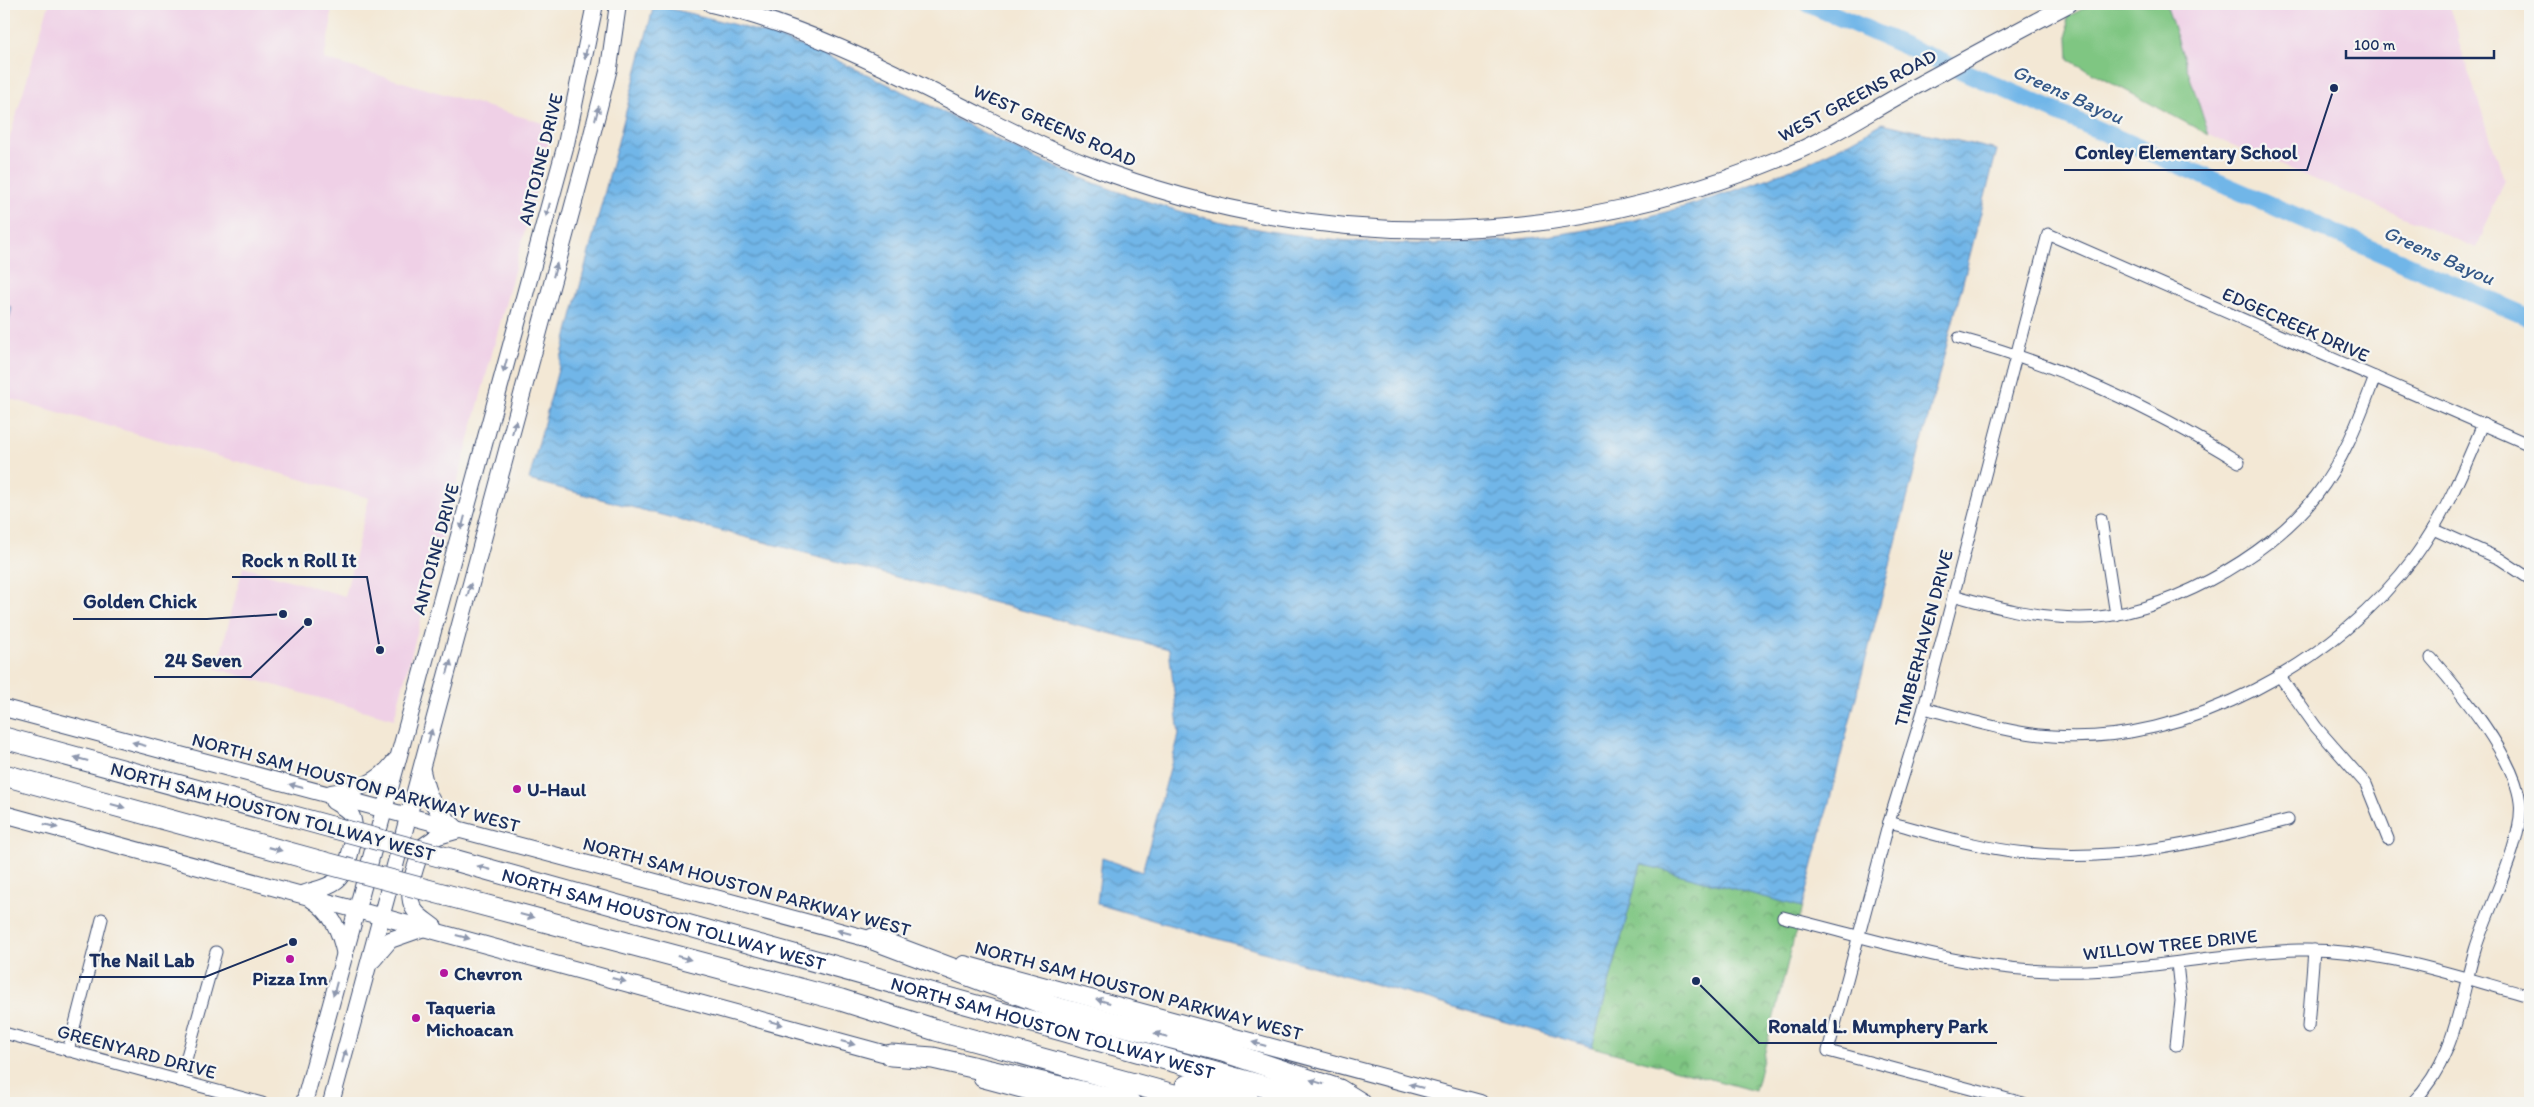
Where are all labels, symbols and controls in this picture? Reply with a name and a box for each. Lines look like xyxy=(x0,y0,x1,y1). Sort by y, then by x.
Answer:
scale bar xyxy=(2346,28,2494,60)
text: 100 m xyxy=(2354,36,2396,54)
one-way arrow xyxy=(582,44,590,59)
street label: WEST GREENS ROAD xyxy=(1774,44,1941,147)
water label: Greens Bayou xyxy=(2009,59,2128,130)
street label: WEST GREENS ROAD xyxy=(970,79,1140,172)
street label: ANTOINE DRIVE xyxy=(513,91,568,227)
one-way arrow xyxy=(594,105,602,120)
callout: Conley Elementary School xyxy=(2064,135,2307,170)
text: Conley Elementary School xyxy=(2075,140,2298,165)
one-way arrow xyxy=(544,202,552,217)
water label: Greens Bayou xyxy=(2380,220,2499,291)
one-way arrow xyxy=(552,262,560,277)
street label: EDGECREEK DRIVE xyxy=(2219,282,2373,367)
one-way arrow xyxy=(501,359,509,374)
one-way arrow xyxy=(510,419,518,434)
street label: ANTOINE DRIVE xyxy=(407,481,464,617)
one-way arrow xyxy=(459,516,467,531)
callout: Rock n Roll It xyxy=(232,542,367,577)
street label: TIMBERHAVEN DRIVE xyxy=(1889,547,1958,729)
text: Rock n Roll It xyxy=(241,548,357,572)
one-way arrow xyxy=(466,582,474,597)
callout: Golden Chick xyxy=(73,584,207,619)
text: Golden Chick xyxy=(83,589,198,613)
callout: 24 Seven xyxy=(154,642,251,677)
text: 24 Seven xyxy=(164,648,242,672)
one-way arrow xyxy=(445,659,453,675)
street label: NORTH SAM HOUSTON PARKWAY WEST xyxy=(189,728,523,837)
one-way arrow xyxy=(426,728,434,743)
one-way arrow xyxy=(131,740,146,748)
one-way arrow xyxy=(73,755,89,763)
street label: NORTH SAM HOUSTON TOLLWAY WEST xyxy=(108,757,438,866)
place label: U-Haul xyxy=(527,778,587,801)
one-way arrow xyxy=(288,782,303,790)
marker: U-Haul xyxy=(511,783,523,795)
one-way arrow xyxy=(111,802,126,810)
one-way arrow xyxy=(43,822,58,830)
street label: NORTH SAM HOUSTON PARKWAY WEST xyxy=(580,832,914,941)
one-way arrow xyxy=(268,845,283,853)
street label: NORTH SAM HOUSTON TOLLWAY WEST xyxy=(499,863,829,976)
one-way arrow xyxy=(476,864,491,872)
one-way arrow xyxy=(520,913,535,921)
street label: WILLOW TREE DRIVE xyxy=(2082,924,2258,965)
one-way arrow xyxy=(837,928,852,936)
one-way arrow xyxy=(455,934,470,942)
street label: NORTH SAM HOUSTON PARKWAY WEST xyxy=(972,936,1306,1045)
callout: The Nail Lab xyxy=(79,942,205,977)
text: The Nail Lab xyxy=(88,948,195,972)
marker: Pizza Inn xyxy=(284,953,296,965)
one-way arrow xyxy=(677,954,692,962)
place label: Chevron xyxy=(454,962,522,985)
place label: Pizza Inn xyxy=(252,967,328,990)
marker: Chevron xyxy=(438,967,450,979)
street label: NORTH SAM HOUSTON TOLLWAY WEST xyxy=(888,972,1218,1084)
one-way arrow xyxy=(612,977,627,985)
one-way arrow xyxy=(331,982,339,997)
place label: Taqueria Michoacan xyxy=(425,996,514,1041)
one-way arrow xyxy=(1095,997,1110,1005)
callout: Ronald L. Mumphery Park xyxy=(1759,1008,1997,1043)
marker: Taqueria Michoacan xyxy=(410,1012,422,1024)
text: Ronald L. Mumphery Park xyxy=(1768,1014,1989,1039)
street label: GREENYARD DRIVE xyxy=(55,1019,219,1084)
one-way arrow xyxy=(769,1020,784,1028)
one-way arrow xyxy=(1154,1031,1169,1039)
one-way arrow xyxy=(840,1039,855,1047)
one-way arrow xyxy=(1252,1039,1267,1047)
one-way arrow xyxy=(340,1049,348,1064)
one-way arrow xyxy=(1309,1078,1324,1086)
one-way arrow xyxy=(1409,1082,1424,1090)

